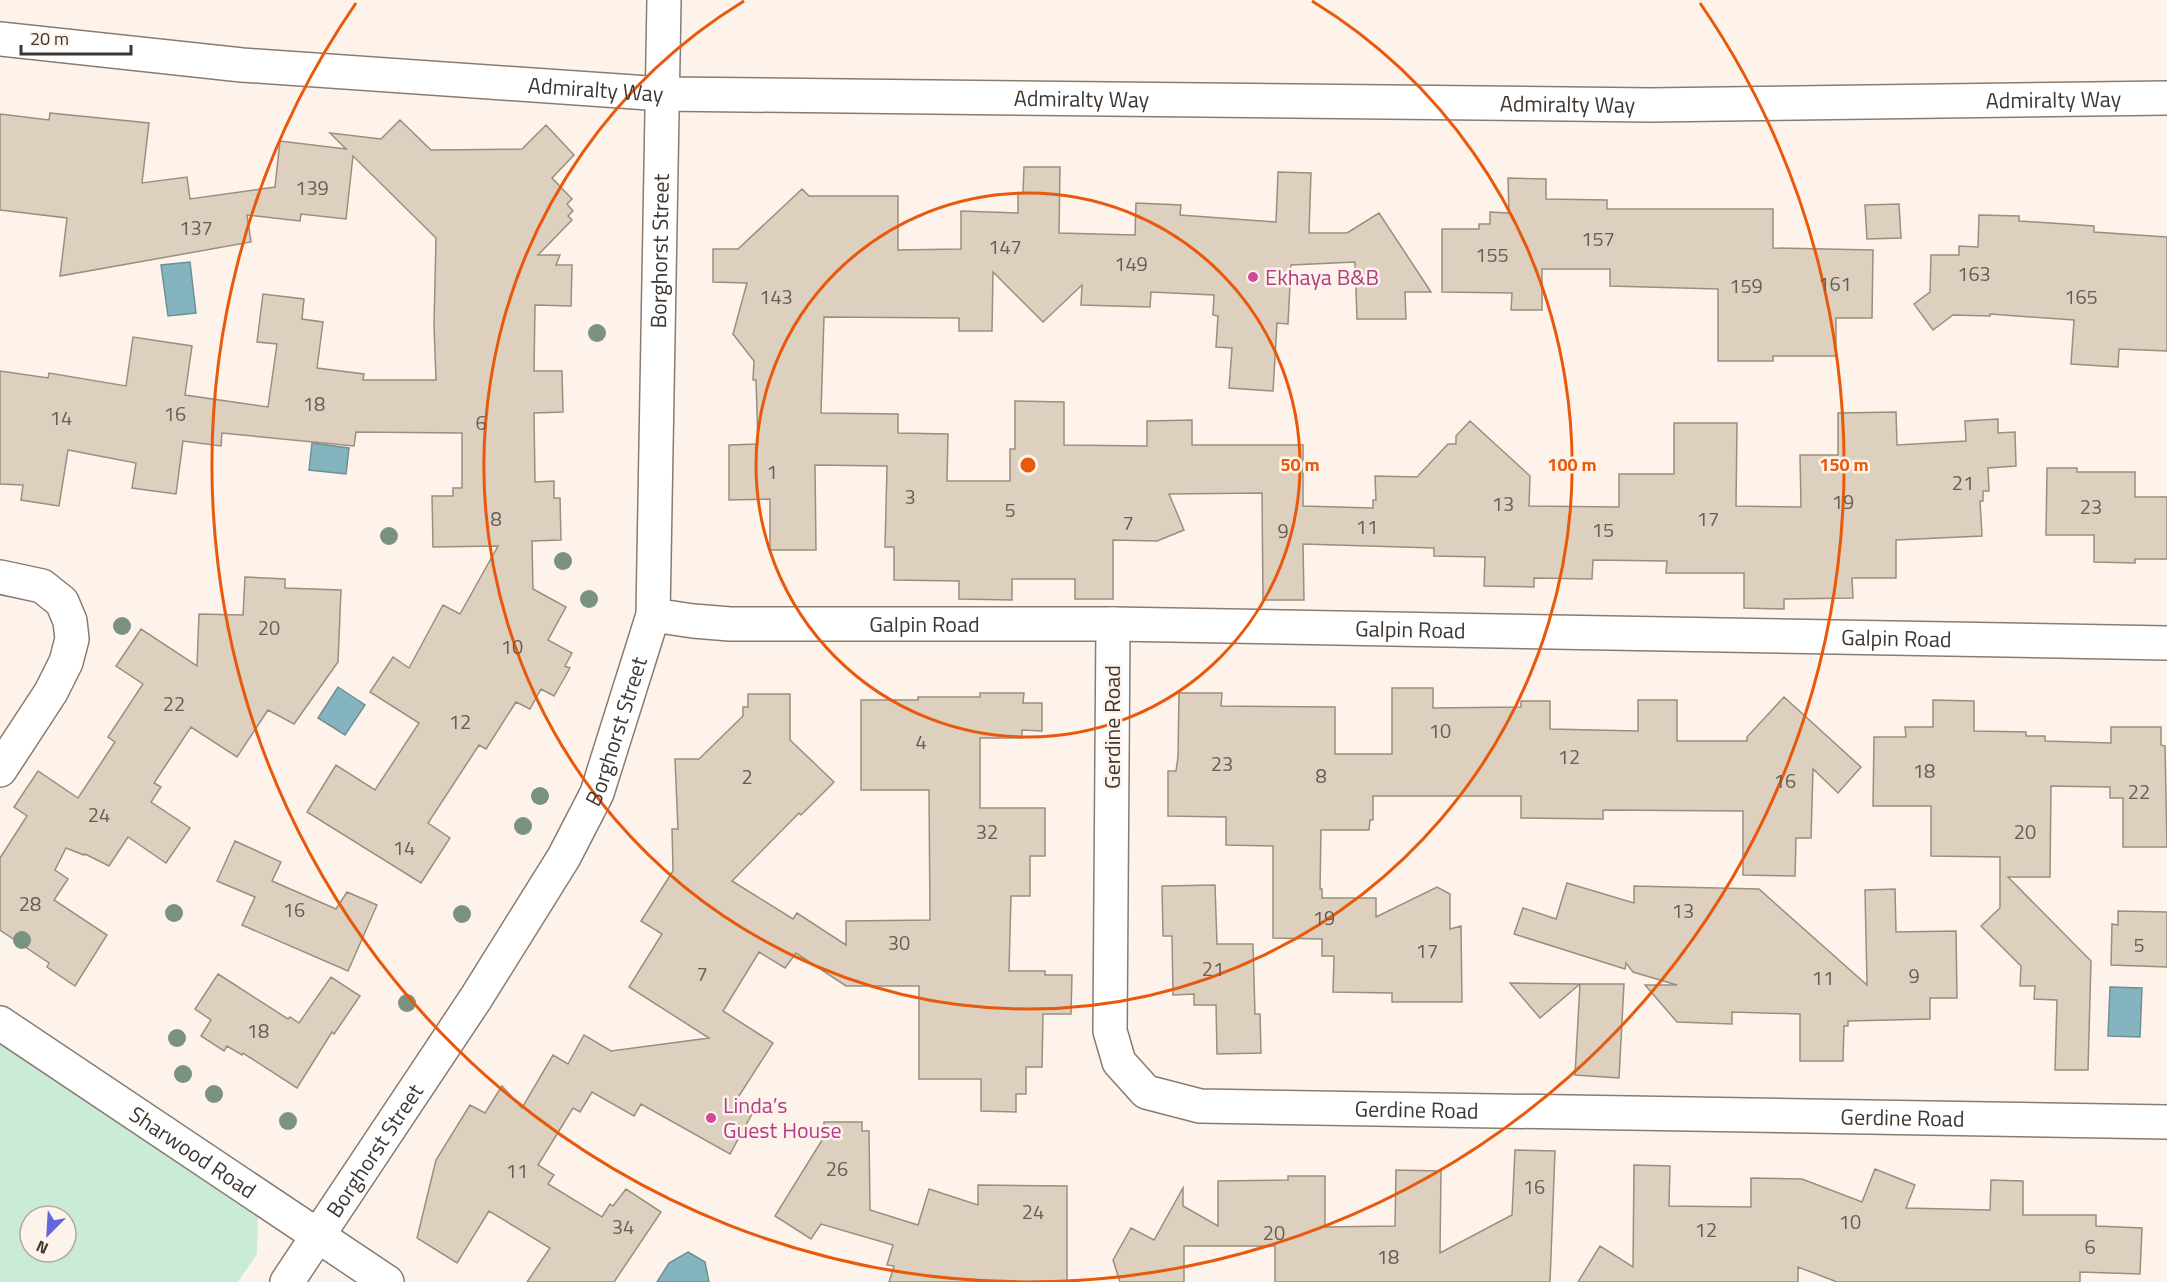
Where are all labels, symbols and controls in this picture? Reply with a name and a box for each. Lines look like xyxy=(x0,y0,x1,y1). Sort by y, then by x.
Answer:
scale bar xyxy=(21,18,130,56)
text: 20 m xyxy=(30,25,69,52)
street label: Admiralty Way xyxy=(527,68,665,111)
street label: Admiralty Way xyxy=(1014,81,1150,116)
street label: Admiralty Way xyxy=(1986,82,2122,117)
street label: Admiralty Way xyxy=(1500,86,1636,122)
house number: 139 xyxy=(295,172,329,203)
street label: Borghorst Street xyxy=(641,173,678,329)
house number: 137 xyxy=(179,212,213,243)
house number: 157 xyxy=(1581,223,1615,254)
house number: 147 xyxy=(988,231,1022,262)
house number: 155 xyxy=(1475,239,1509,270)
house number: 149 xyxy=(1114,248,1148,279)
house number: 163 xyxy=(1957,258,1991,289)
place label: Ekhaya B&B xyxy=(1265,260,1379,294)
house number: 161 xyxy=(1818,268,1852,299)
marker: Ekhaya B&B xyxy=(1246,270,1260,284)
house number: 159 xyxy=(1729,270,1763,301)
house number: 143 xyxy=(759,281,793,312)
house number: 165 xyxy=(2064,281,2098,312)
house number: 18 xyxy=(303,388,325,419)
house number: 16 xyxy=(164,398,186,429)
house number: 14 xyxy=(50,402,72,433)
house number: 6 xyxy=(475,407,487,438)
text: 50 m xyxy=(1280,451,1320,478)
text: 100 m xyxy=(1547,451,1597,478)
text: 150 m xyxy=(1819,451,1869,478)
centre of rings xyxy=(1018,455,1038,475)
house number: 1 xyxy=(766,456,778,487)
house number: 21 xyxy=(1952,467,1974,498)
house number: 3 xyxy=(904,481,916,512)
house number: 19 xyxy=(1832,486,1854,517)
house number: 13 xyxy=(1492,488,1514,519)
house number: 23 xyxy=(2080,491,2102,522)
house number: 5 xyxy=(1004,494,1016,525)
house number: 8 xyxy=(490,503,502,534)
house number: 17 xyxy=(1697,503,1719,534)
house number: 7 xyxy=(1122,507,1134,538)
house number: 11 xyxy=(1356,511,1378,542)
house number: 15 xyxy=(1592,514,1614,545)
house number: 9 xyxy=(1277,515,1289,546)
street label: Galpin Road xyxy=(869,607,980,641)
street label: Galpin Road xyxy=(1355,611,1466,647)
house number: 20 xyxy=(258,612,280,643)
street label: Galpin Road xyxy=(1841,620,1952,656)
house number: 10 xyxy=(501,631,523,662)
street label: Borghorst Street xyxy=(576,652,656,812)
street label: Gerdine Road xyxy=(1095,665,1129,789)
house number: 22 xyxy=(163,688,185,719)
house number: 12 xyxy=(449,706,471,737)
house number: 10 xyxy=(1429,715,1451,746)
house number: 4 xyxy=(915,726,927,757)
house number: 12 xyxy=(1558,741,1580,772)
house number: 23 xyxy=(1211,748,1233,779)
house number: 18 xyxy=(1913,755,1935,786)
house number: 8 xyxy=(1315,760,1327,791)
house number: 2 xyxy=(741,761,753,792)
house number: 16 xyxy=(1774,765,1796,796)
house number: 22 xyxy=(2128,776,2150,807)
house number: 24 xyxy=(88,799,110,830)
house number: 32 xyxy=(976,816,998,847)
house number: 20 xyxy=(2014,816,2036,847)
house number: 14 xyxy=(393,832,415,863)
house number: 28 xyxy=(19,888,41,919)
house number: 16 xyxy=(283,894,305,925)
house number: 13 xyxy=(1672,895,1694,926)
house number: 19 xyxy=(1313,902,1335,933)
house number: 30 xyxy=(888,927,910,958)
house number: 5 xyxy=(2133,929,2145,960)
house number: 17 xyxy=(1416,935,1438,966)
house number: 21 xyxy=(1202,953,1224,984)
house number: 7 xyxy=(696,958,708,989)
house number: 9 xyxy=(1908,960,1920,991)
house number: 11 xyxy=(1812,962,1834,993)
house number: 18 xyxy=(247,1015,269,1046)
street label: Borghorst Street xyxy=(318,1076,432,1224)
place label: Linda’s Guest House xyxy=(723,1088,842,1147)
street label: Gerdine Road xyxy=(1354,1092,1479,1128)
street label: Sharwood Road xyxy=(122,1097,263,1207)
street label: Gerdine Road xyxy=(1840,1100,1965,1136)
marker: Linda’s Guest House xyxy=(704,1111,718,1125)
house number: 26 xyxy=(826,1153,848,1184)
house number: 11 xyxy=(506,1155,528,1186)
house number: 16 xyxy=(1523,1171,1545,1202)
house number: 24 xyxy=(1022,1196,1044,1227)
north arrow xyxy=(18,1204,78,1264)
house number: 10 xyxy=(1839,1206,1861,1237)
house number: 34 xyxy=(612,1211,634,1242)
house number: 12 xyxy=(1695,1214,1717,1245)
house number: 20 xyxy=(1263,1217,1285,1248)
house number: 6 xyxy=(2084,1231,2096,1262)
text: N xyxy=(32,1234,52,1261)
house number: 18 xyxy=(1377,1241,1399,1272)

